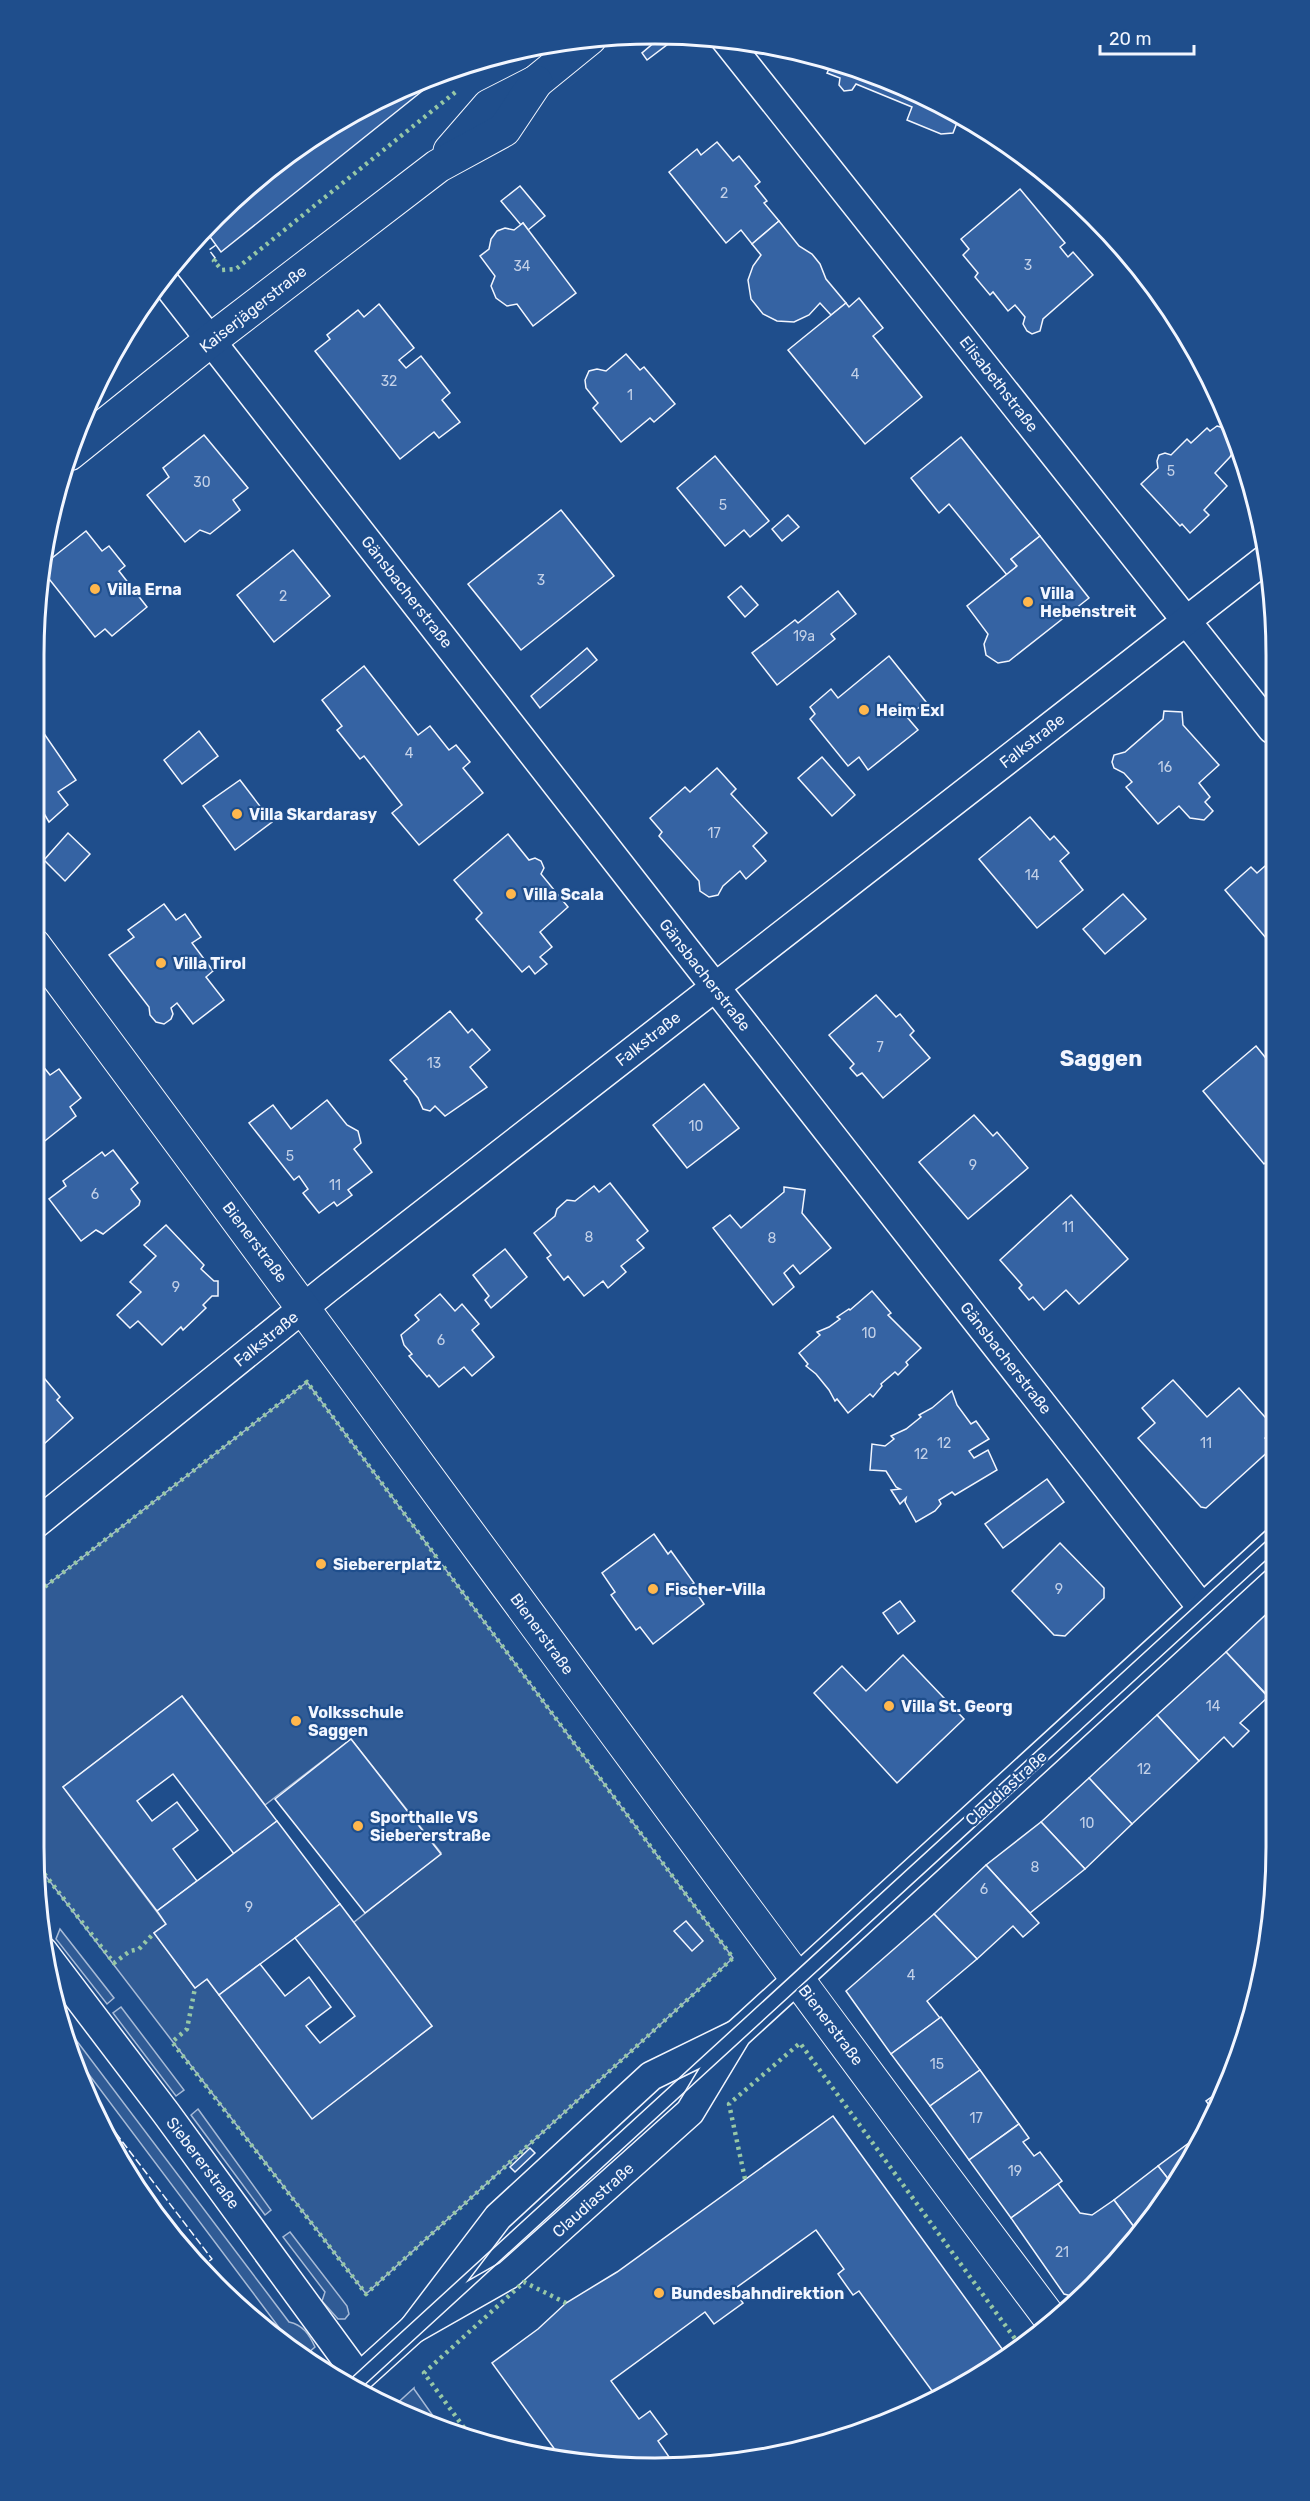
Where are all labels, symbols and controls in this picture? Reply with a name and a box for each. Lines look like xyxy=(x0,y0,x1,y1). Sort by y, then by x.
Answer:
scale bar xyxy=(1100,18,1194,56)
text: 20 m xyxy=(1109,28,1151,50)
house number: 2 xyxy=(720,185,728,202)
house number: 3 xyxy=(1024,257,1032,274)
house number: 34 xyxy=(513,258,531,275)
street label: Kaiserjägerstraße xyxy=(196,261,310,357)
street label: Elisabethstraße xyxy=(956,332,1042,436)
house number: 4 xyxy=(851,366,860,383)
house number: 32 xyxy=(381,373,397,390)
house number: 1 xyxy=(627,387,633,404)
house number: 5 xyxy=(1167,463,1175,480)
house number: 30 xyxy=(193,474,211,491)
house number: 5 xyxy=(719,497,727,514)
street label: Gänsbacherstraße xyxy=(357,532,457,652)
house number: 3 xyxy=(537,572,545,589)
place label: Villa Erna xyxy=(107,580,182,599)
marker: Villa Erna xyxy=(88,582,102,596)
place label: Villa Hebenstreit xyxy=(1040,584,1137,621)
house number: 2 xyxy=(279,588,287,605)
marker: Villa Hebenstreit xyxy=(1021,595,1035,609)
house number: 19a xyxy=(793,628,815,645)
place label: Heim Exl xyxy=(876,701,944,720)
marker: Heim Exl xyxy=(857,703,871,717)
street label: Falkstraße xyxy=(996,710,1068,772)
house number: 4 xyxy=(405,745,414,762)
house number: 16 xyxy=(1158,759,1172,776)
place label: Villa Skardarasy xyxy=(249,805,378,824)
marker: Villa Skardarasy xyxy=(230,807,244,821)
house number: 17 xyxy=(707,825,721,842)
house number: 14 xyxy=(1025,867,1040,884)
place label: Villa Scala xyxy=(523,885,604,904)
marker: Villa Scala xyxy=(504,887,518,901)
street label: Gänsbacherstraße xyxy=(655,915,755,1035)
place label: Villa Tirol xyxy=(173,954,246,973)
marker: Villa Tirol xyxy=(154,956,168,970)
street label: Falkstraße xyxy=(612,1008,684,1070)
house number: 7 xyxy=(876,1039,884,1056)
district label: Saggen xyxy=(1060,1045,1142,1072)
house number: 13 xyxy=(427,1055,441,1072)
house number: 10 xyxy=(689,1118,704,1135)
house number: 5 xyxy=(286,1148,294,1165)
house number: 9 xyxy=(969,1157,977,1174)
house number: 11 xyxy=(329,1177,341,1194)
house number: 6 xyxy=(91,1186,99,1203)
street label: Bienerstraße xyxy=(219,1198,291,1286)
house number: 11 xyxy=(1062,1219,1074,1236)
house number: 8 xyxy=(585,1229,594,1246)
house number: 8 xyxy=(768,1230,777,1247)
house number: 9 xyxy=(172,1279,180,1296)
street label: Gänsbacherstraße xyxy=(956,1298,1056,1418)
street label: Falkstraße xyxy=(230,1307,302,1371)
house number: 10 xyxy=(862,1325,877,1342)
house number: 6 xyxy=(437,1332,445,1349)
house number: 12 xyxy=(937,1435,951,1452)
house number: 11 xyxy=(1200,1435,1212,1452)
house number: 12 xyxy=(914,1446,928,1463)
place label: Siebererplatz xyxy=(333,1555,442,1574)
marker: Siebererplatz xyxy=(314,1557,328,1571)
place label: Fischer-Villa xyxy=(665,1580,766,1599)
house number: 9 xyxy=(1055,1581,1063,1598)
marker: Fischer-Villa xyxy=(646,1582,660,1596)
street label: Bienerstraße xyxy=(506,1590,578,1678)
place label: Villa St. Georg xyxy=(901,1697,1013,1716)
house number: 14 xyxy=(1206,1698,1221,1715)
marker: Villa St. Georg xyxy=(882,1699,896,1713)
place label: Volksschule Saggen xyxy=(308,1703,404,1740)
marker: Volksschule Saggen xyxy=(289,1714,303,1728)
street label: Claudiastraße xyxy=(961,1747,1051,1829)
house number: 12 xyxy=(1137,1761,1151,1778)
place label: Sporthalle VS Siebererstraße xyxy=(370,1808,491,1845)
house number: 10 xyxy=(1080,1815,1095,1832)
marker: Sporthalle VS Siebererstraße xyxy=(351,1819,365,1833)
house number: 8 xyxy=(1031,1859,1040,1876)
house number: 6 xyxy=(980,1881,988,1898)
house number: 9 xyxy=(245,1899,253,1916)
house number: 4 xyxy=(907,1967,916,1984)
street label: Bienerstraße xyxy=(795,1981,867,2069)
house number: 15 xyxy=(930,2056,944,2073)
house number: 17 xyxy=(969,2110,983,2127)
street label: Siebererstraße xyxy=(162,2113,244,2213)
street label: Claudiastraße xyxy=(548,2159,638,2241)
house number: 19 xyxy=(1008,2163,1022,2180)
house number: 21 xyxy=(1055,2244,1069,2261)
place label: Bundesbahndirektion xyxy=(671,2284,844,2303)
marker: Bundesbahndirektion xyxy=(652,2286,666,2300)

